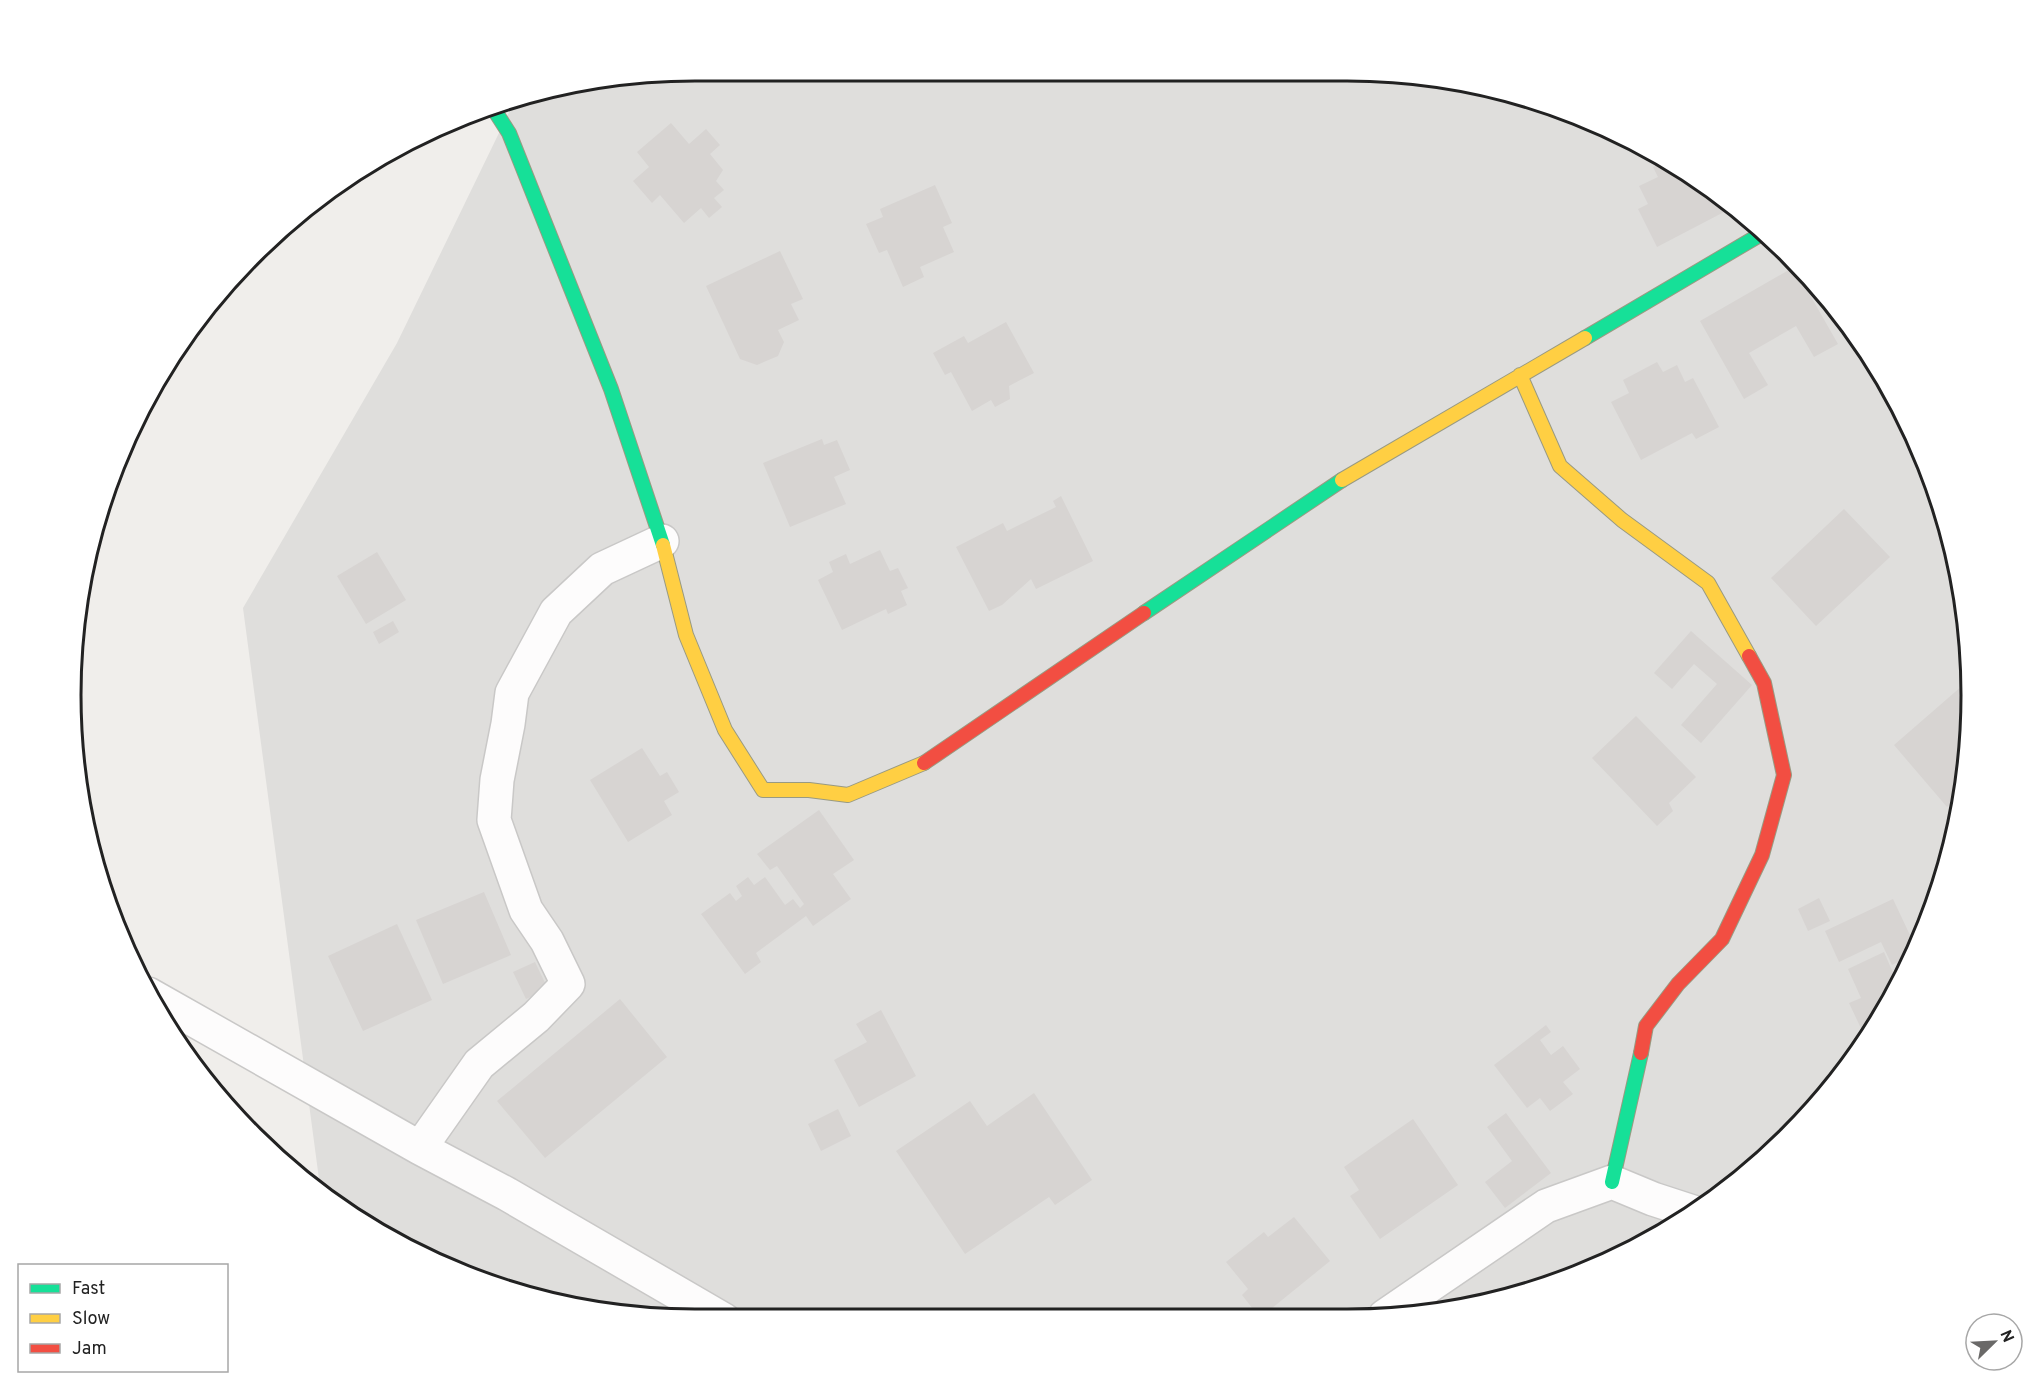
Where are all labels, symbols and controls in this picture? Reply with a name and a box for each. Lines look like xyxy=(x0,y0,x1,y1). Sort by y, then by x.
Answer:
legend xyxy=(18,1264,228,1372)
text: Fast xyxy=(72,1278,105,1301)
text: Slow xyxy=(72,1308,110,1331)
north arrow xyxy=(1964,1312,2024,1372)
text: N xyxy=(1994,1327,2017,1346)
text: Jam xyxy=(72,1338,107,1361)

